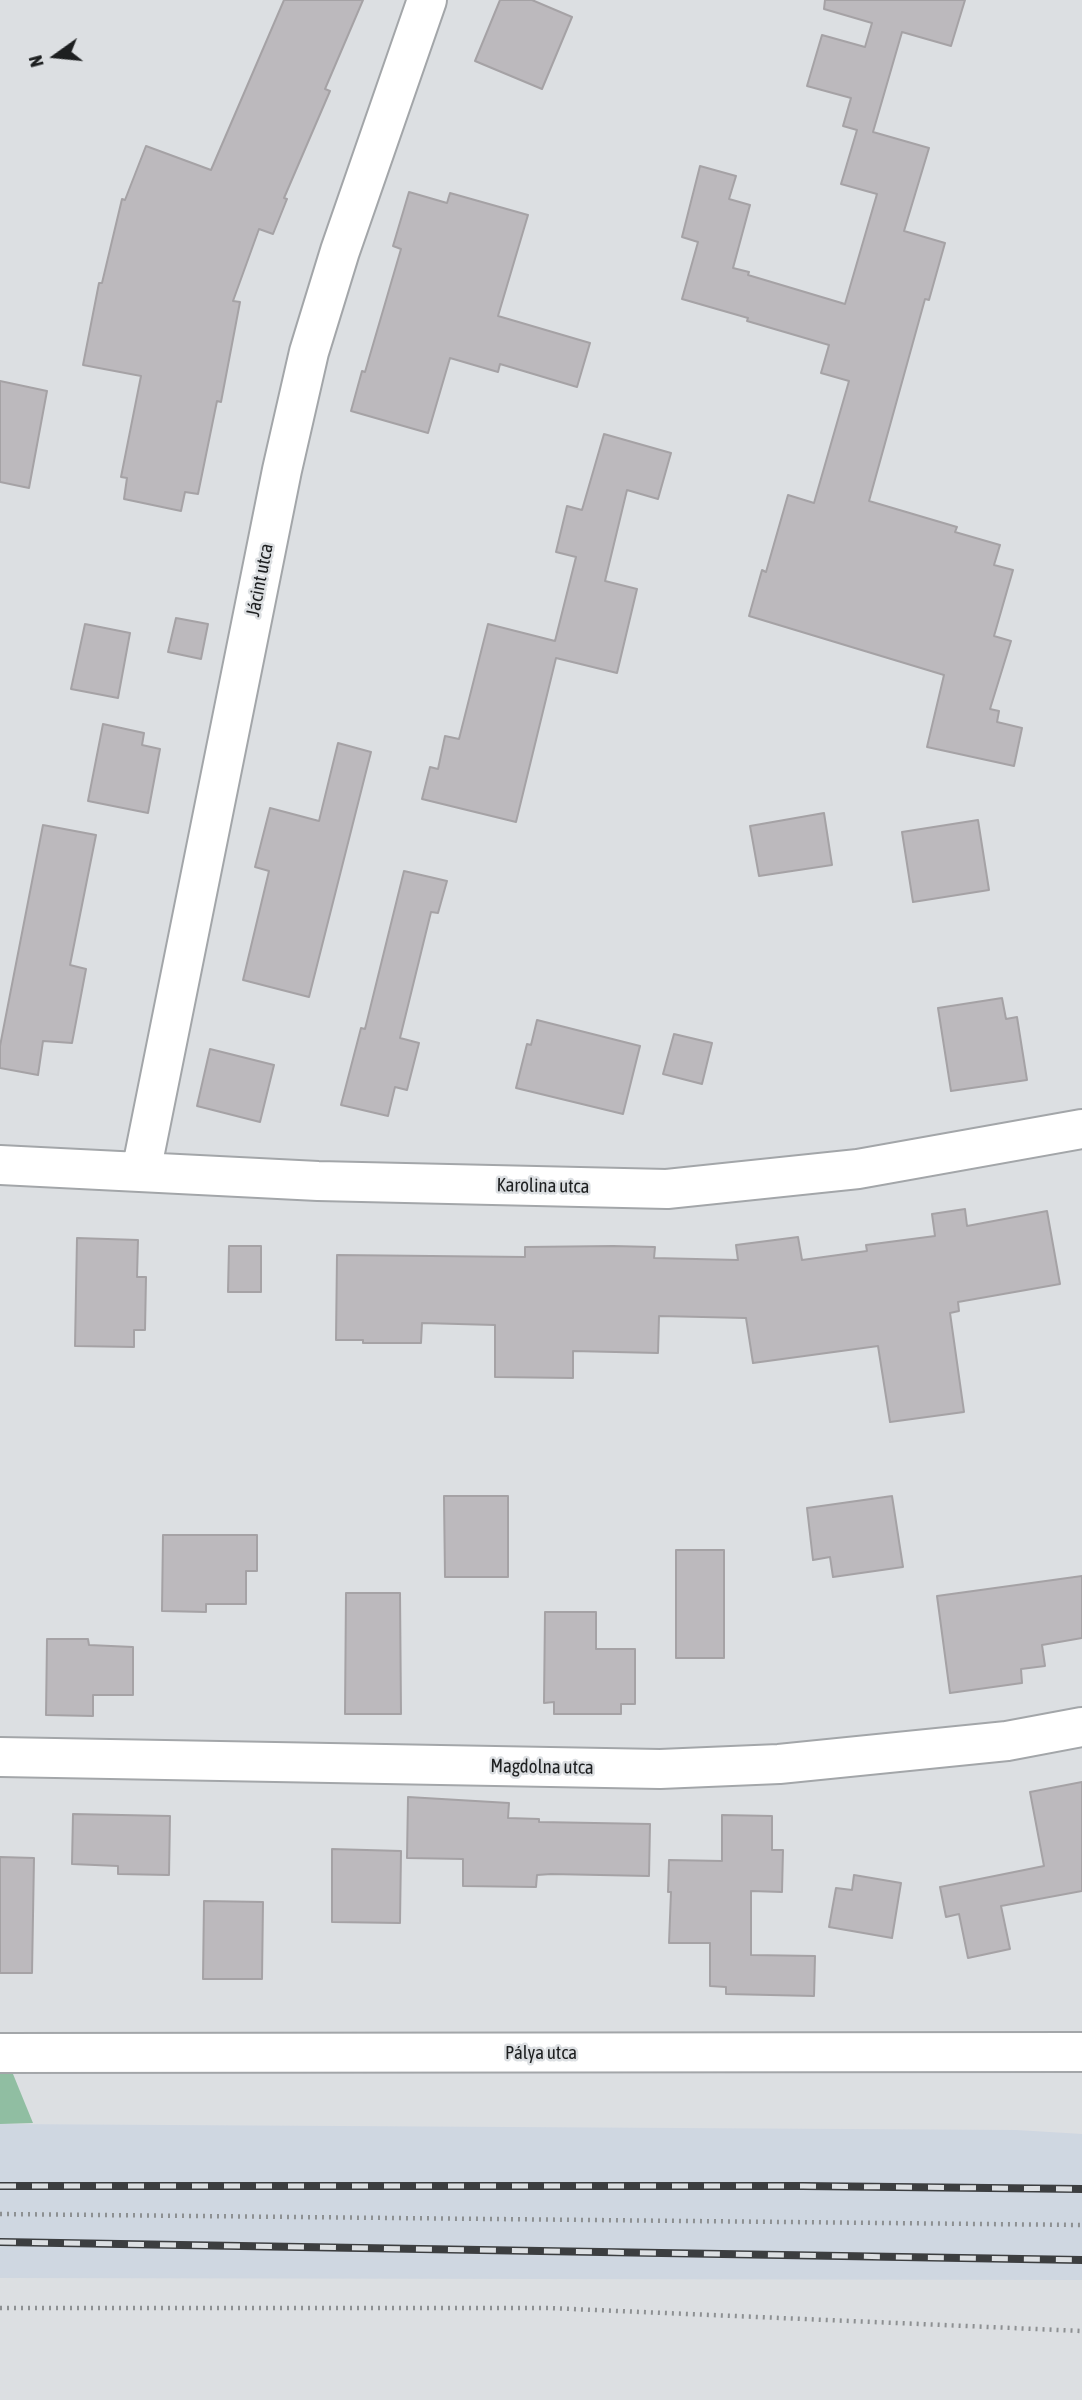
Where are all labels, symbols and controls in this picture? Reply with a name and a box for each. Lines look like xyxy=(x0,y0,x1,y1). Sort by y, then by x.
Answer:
north arrow xyxy=(21,21,91,91)
text: N xyxy=(24,53,48,70)
street label: Jácint utca xyxy=(242,542,278,618)
street label: Karolina utca xyxy=(496,1174,590,1198)
street label: Magdolna utca xyxy=(490,1755,594,1779)
street label: Pálya utca xyxy=(505,2042,577,2064)

